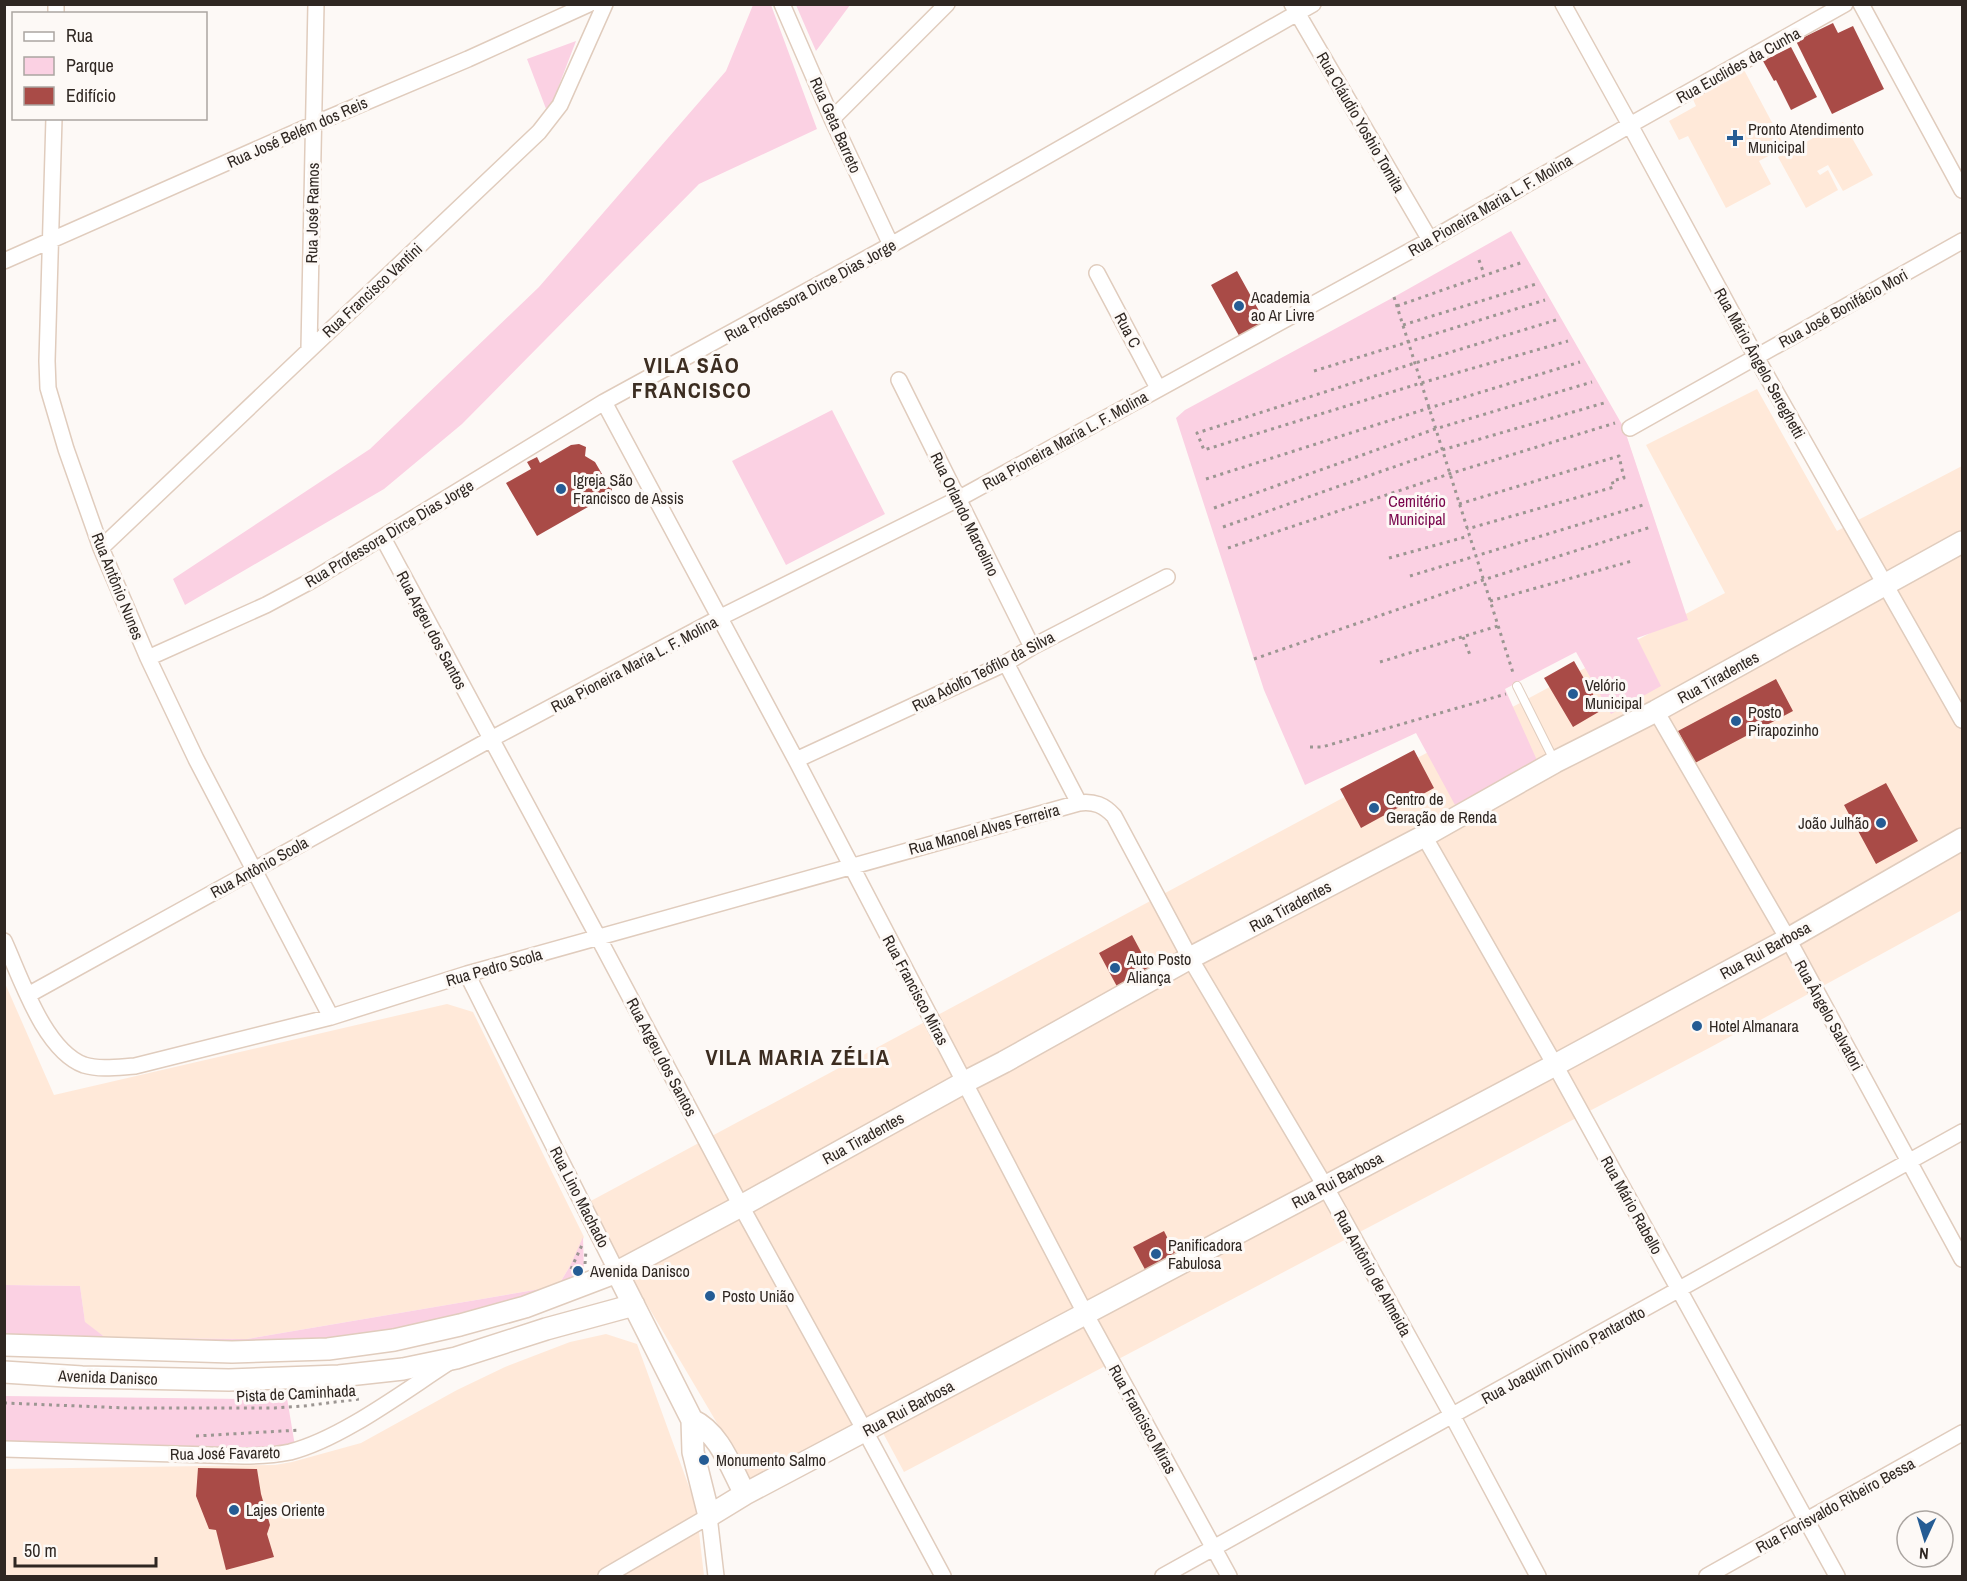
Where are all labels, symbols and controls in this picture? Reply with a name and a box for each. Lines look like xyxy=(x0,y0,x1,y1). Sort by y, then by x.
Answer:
legend xyxy=(12,12,207,120)
street label: Rua Euclides da Cunha xyxy=(1672,21,1805,108)
text: Rua xyxy=(66,23,93,48)
street label: Rua Cláudio Yoshio Tomita xyxy=(1312,48,1411,197)
text: Parque xyxy=(66,53,114,78)
street label: Rua Geta Barreto xyxy=(805,74,867,176)
text: Edifício xyxy=(66,83,116,108)
street label: Rua José Belém dos Reis xyxy=(223,91,371,173)
place label: Pronto Atendimento Municipal xyxy=(1748,118,1864,158)
marker: Pronto Atendimento Municipal xyxy=(1726,129,1744,147)
street label: Rua Pioneira Maria L. F. Molina xyxy=(1404,149,1577,261)
street label: Rua José Ramos xyxy=(300,163,324,263)
street label: Rua Professora Dirce Dias Jorge xyxy=(720,234,900,346)
street label: Rua Francisco Vantini xyxy=(317,238,427,342)
street label: Rua José Bonifácio Mori xyxy=(1775,263,1911,353)
street label: Rua Mário Ângelo Sereghetti xyxy=(1709,284,1811,442)
place label: Academia ao Ar Livre xyxy=(1250,286,1314,326)
marker: Academia ao Ar Livre xyxy=(1232,299,1246,313)
street label: Rua C xyxy=(1110,308,1146,352)
district label: VILA SÃO FRANCISCO xyxy=(632,350,752,405)
street label: Rua Pioneira Maria L. F. Molina xyxy=(978,385,1152,495)
street label: Rua Orlando Marcelino xyxy=(925,448,1005,580)
place label: Igreja São Francisco de Assis xyxy=(573,469,684,509)
street label: Rua Professora Dirce Dias Jorge xyxy=(301,474,477,592)
marker: Igreja São Francisco de Assis xyxy=(554,482,568,496)
park label: Cemitério Municipal xyxy=(1388,490,1446,530)
street label: Rua Antônio Nunes xyxy=(86,529,150,643)
street label: Rua Argeu dos Santos xyxy=(391,567,473,693)
street label: Rua Pioneira Maria L. F. Molina xyxy=(547,610,722,717)
street label: Rua Adolfo Teófilo da Silva xyxy=(908,625,1059,717)
street label: Rua Tiradentes xyxy=(1673,646,1763,708)
place label: Velório Municipal xyxy=(1585,674,1642,714)
marker: Velório Municipal xyxy=(1566,687,1580,701)
place label: Posto Pirapozinho xyxy=(1748,701,1819,741)
marker: Posto Pirapozinho xyxy=(1729,714,1743,728)
place label: Centro de Geração de Renda xyxy=(1386,788,1498,828)
street label: Rua Manoel Alves Ferreira xyxy=(906,798,1063,860)
marker: Centro de Geração de Renda xyxy=(1367,801,1381,815)
place label: João Julhão xyxy=(1798,812,1869,834)
marker: João Julhão xyxy=(1874,816,1888,830)
street label: Rua Antônio Scola xyxy=(206,831,312,903)
street label: Rua Tiradentes xyxy=(1245,875,1335,937)
street label: Rua Rui Barbosa xyxy=(1716,916,1815,984)
street label: Rua Francisco Miras xyxy=(878,931,954,1049)
street label: Rua Pedro Scola xyxy=(443,943,545,991)
place label: Auto Posto Aliança xyxy=(1126,948,1191,988)
street label: Rua Ângelo Salvatori xyxy=(1789,956,1869,1074)
marker: Auto Posto Aliança xyxy=(1108,961,1122,975)
street label: Rua Argeu dos Santos xyxy=(621,994,703,1120)
place label: Hotel Almanara xyxy=(1709,1015,1799,1037)
marker: Hotel Almanara xyxy=(1690,1019,1704,1033)
district label: VILA MARIA ZÉLIA xyxy=(705,1042,891,1072)
street label: Rua Tiradentes xyxy=(818,1107,908,1169)
street label: Rua Lino Machado xyxy=(545,1143,615,1251)
street label: Rua Rui Barbosa xyxy=(1287,1146,1387,1213)
street label: Rua Mário Rabello xyxy=(1596,1152,1668,1258)
street label: Rua Antônio de Almeida xyxy=(1329,1206,1417,1341)
place label: Panificadora Fabulosa xyxy=(1168,1234,1243,1274)
marker: Panificadora Fabulosa xyxy=(1149,1247,1163,1261)
place label: Avenida Danisco xyxy=(589,1260,690,1282)
marker: Avenida Danisco xyxy=(571,1264,585,1278)
place label: Posto União xyxy=(722,1285,794,1307)
marker: Posto União xyxy=(703,1289,717,1303)
street label: Rua Joaquim Divino Pantarotto xyxy=(1477,1301,1649,1409)
street label: Rua Francisco Miras xyxy=(1104,1360,1182,1478)
street label: Avenida Danisco xyxy=(57,1364,158,1390)
street label: Rua Rui Barbosa xyxy=(858,1374,958,1441)
street label: Pista de Caminhada xyxy=(236,1379,357,1407)
street label: Rua José Favareto xyxy=(170,1441,280,1465)
place label: Monumento Salmo xyxy=(716,1449,826,1471)
street label: Rua Florisvaldo Ribeiro Bessa xyxy=(1752,1452,1919,1558)
marker: Monumento Salmo xyxy=(697,1453,711,1467)
place label: Lajes Oriente xyxy=(246,1499,325,1521)
marker: Lajes Oriente xyxy=(227,1503,241,1517)
north arrow xyxy=(1895,1509,1955,1569)
scale bar xyxy=(15,1530,156,1568)
text: 50 m xyxy=(24,1538,57,1563)
text: N xyxy=(1918,1543,1929,1565)

